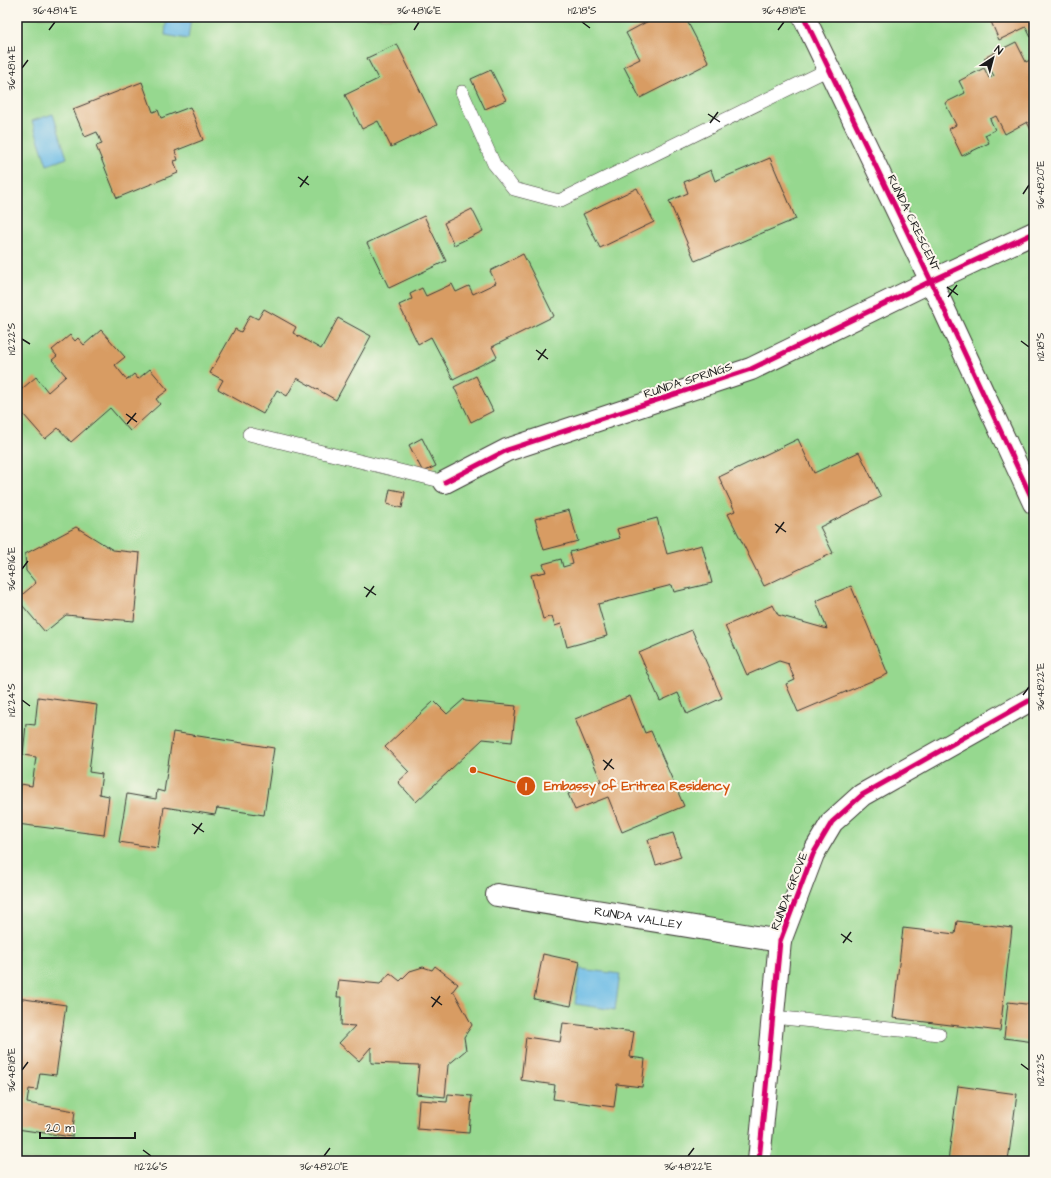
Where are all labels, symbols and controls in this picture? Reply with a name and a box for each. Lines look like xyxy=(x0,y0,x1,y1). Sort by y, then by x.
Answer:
text: 36°48'14"E xyxy=(33,4,77,18)
text: 36°48'16"E xyxy=(397,4,441,18)
text: 1°12'18"S xyxy=(568,4,597,18)
text: 36°48'18"E xyxy=(762,4,806,18)
north arrow xyxy=(973,38,1013,78)
text: N xyxy=(991,42,1006,58)
text: 36°48'14"E xyxy=(5,46,19,90)
text: 36°48'20"E xyxy=(1034,161,1048,209)
street label: RUNDA CRESCENT xyxy=(883,172,945,275)
text: 1°12'22"S xyxy=(5,322,19,355)
text: 1°12'18"S xyxy=(1034,332,1048,361)
street label: RUNDA SPRINGS xyxy=(642,358,735,403)
text: 36°48'16"E xyxy=(5,547,19,591)
text: 36°48'22"E xyxy=(1034,663,1048,711)
text: 1°12'24"S xyxy=(5,683,19,717)
callout: Embassy of Eritrea Residency xyxy=(516,773,738,798)
text: Embassy of Eritrea Residency xyxy=(544,777,731,796)
text: 1 xyxy=(525,778,527,795)
street label: RUNDA GROVE xyxy=(767,850,812,933)
street label: RUNDA VALLEY xyxy=(593,903,684,934)
text: 36°48'18"E xyxy=(5,1048,19,1092)
text: 1°12'22"S xyxy=(1034,1053,1048,1086)
scale bar xyxy=(40,1114,135,1140)
text: 20 m xyxy=(46,1120,75,1137)
text: 1°12'26"S xyxy=(135,1160,168,1174)
text: 36°48'20"E xyxy=(300,1160,348,1174)
text: 36°48'22"E xyxy=(664,1160,712,1174)

